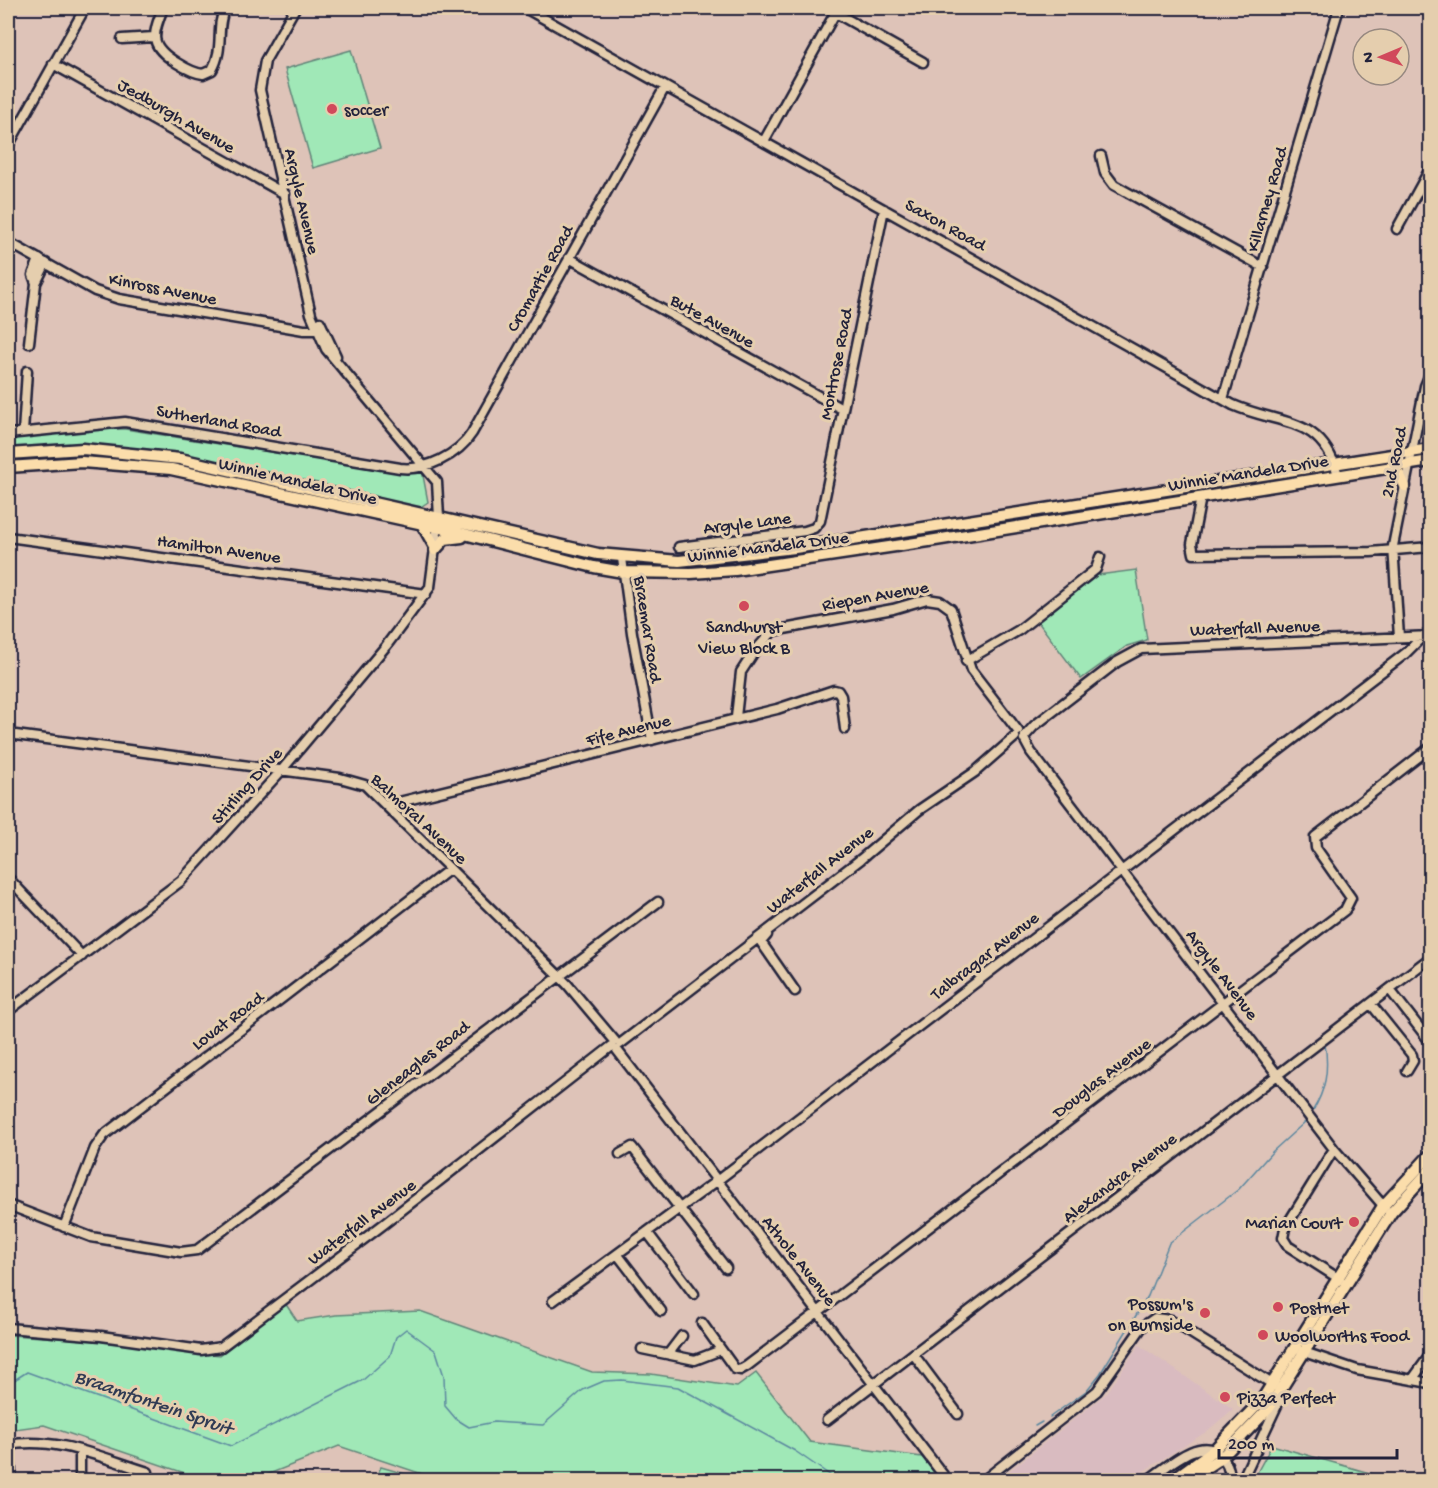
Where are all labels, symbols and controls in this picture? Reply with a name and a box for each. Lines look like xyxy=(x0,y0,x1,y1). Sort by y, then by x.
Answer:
north arrow xyxy=(1351,27,1411,87)
text: N xyxy=(1360,51,1379,63)
street label: Jedburgh Avenue xyxy=(113,75,239,160)
place label: soccer xyxy=(344,101,389,122)
marker: soccer xyxy=(325,102,339,116)
street label: Killarney Road xyxy=(1243,143,1294,255)
street label: Argyle Avenue xyxy=(278,147,323,257)
street label: Saxon Road xyxy=(901,195,990,258)
street label: Cromartie Road xyxy=(503,221,580,336)
street label: Kinross Avenue xyxy=(107,270,219,311)
street label: Bute Avenue xyxy=(665,290,758,354)
street label: Montrose Road xyxy=(816,306,859,422)
street label: Sutherland Road xyxy=(155,401,284,444)
street label: 2nd Road xyxy=(1378,424,1413,500)
street label: Winnie Mandela Drive xyxy=(1167,451,1331,498)
street label: Winnie Mandela Drive xyxy=(216,454,379,511)
street label: Argyle Lane xyxy=(702,509,793,540)
street label: Winnie Mandela Drive xyxy=(687,528,851,569)
street label: Hamilton Avenue xyxy=(156,531,282,570)
street label: Braemar Road xyxy=(628,574,666,686)
street label: Riepen Avenue xyxy=(821,578,931,617)
marker: Sandhurst View Block B xyxy=(737,599,751,613)
street label: Waterfall Avenue xyxy=(1190,617,1321,642)
place label: Sandhurst View Block B xyxy=(697,618,791,660)
street label: Fife Avenue xyxy=(583,711,674,752)
street label: Stirling Drive xyxy=(208,743,288,829)
street label: Balmoral Avenue xyxy=(365,769,471,870)
street label: Waterfall Avenue xyxy=(763,822,879,919)
street label: Talbragar Avenue xyxy=(926,908,1044,1006)
street label: Argyle Avenue xyxy=(1180,926,1262,1025)
street label: Lovat Road xyxy=(188,987,270,1056)
street label: Gleneagles Road xyxy=(362,1016,476,1111)
street label: Douglas Avenue xyxy=(1048,1034,1156,1124)
street label: Alexandra Avenue xyxy=(1059,1129,1182,1229)
street label: Waterfall Avenue xyxy=(304,1175,421,1271)
street label: Athole Avenue xyxy=(756,1212,840,1311)
place label: Marian Court xyxy=(1245,1214,1344,1235)
marker: Marian Court xyxy=(1347,1215,1361,1229)
place label: Possum's on Burnside xyxy=(1108,1295,1194,1337)
place label: Postnet xyxy=(1289,1299,1350,1320)
marker: Postnet xyxy=(1271,1300,1285,1314)
marker: Possum's on Burnside xyxy=(1198,1306,1212,1320)
place label: Woolworths Food xyxy=(1275,1327,1410,1348)
marker: Woolworths Food xyxy=(1256,1328,1270,1342)
water label: Braamfontein Spruit xyxy=(71,1367,238,1443)
place label: Pizza Perfect xyxy=(1236,1389,1336,1410)
marker: Pizza Perfect xyxy=(1218,1390,1232,1404)
scale bar xyxy=(1219,1422,1398,1460)
text: 200 m xyxy=(1228,1435,1275,1456)

